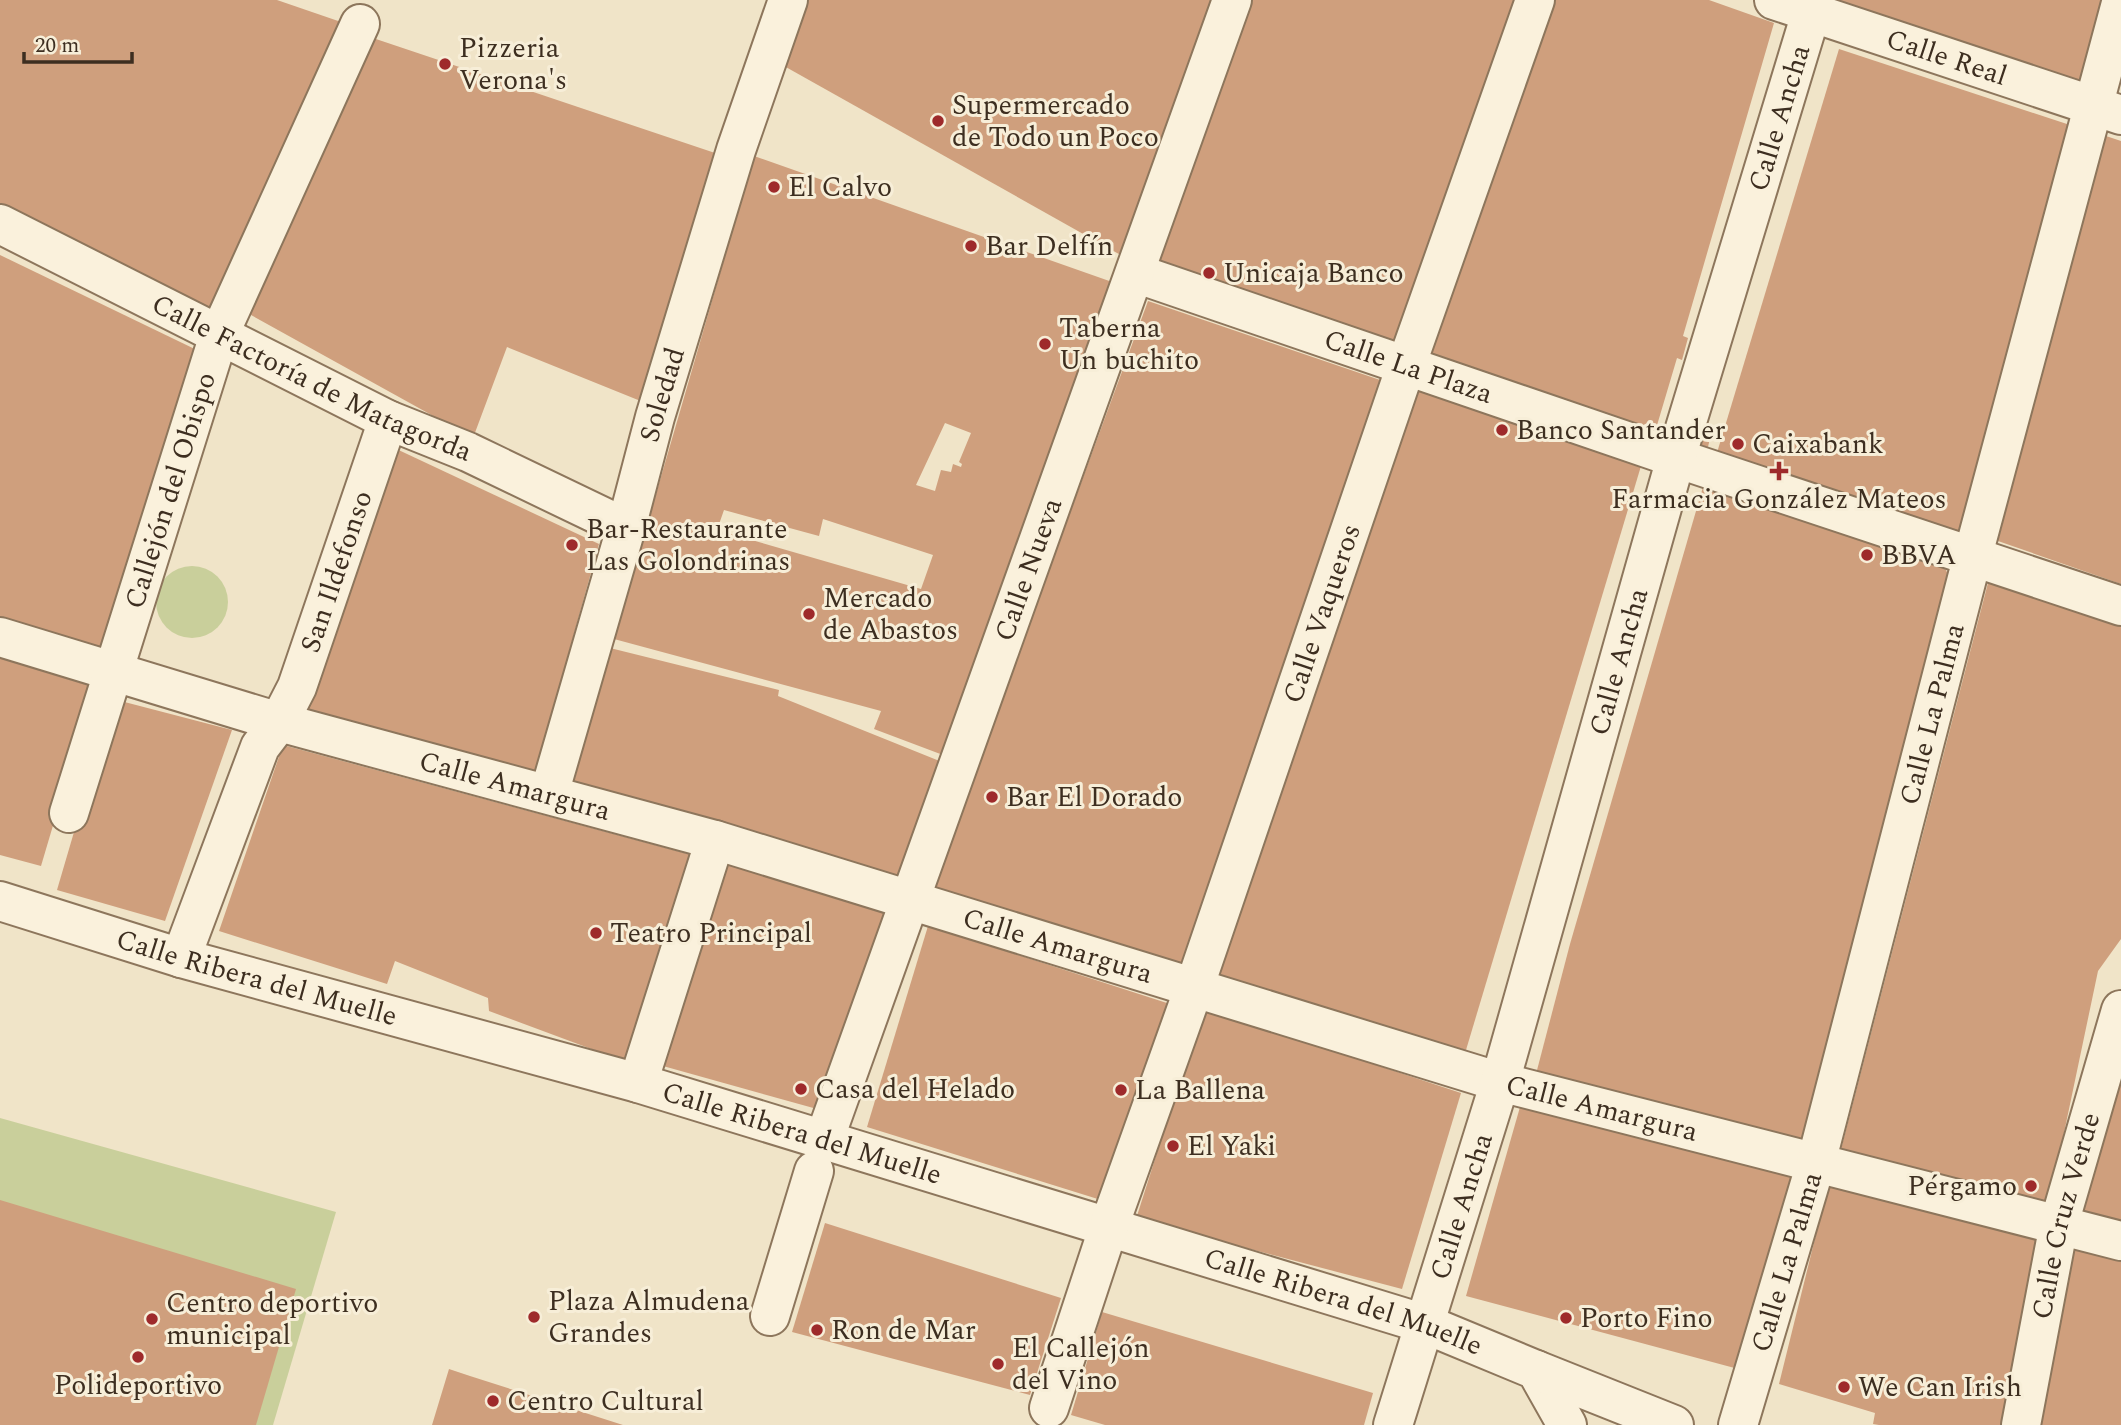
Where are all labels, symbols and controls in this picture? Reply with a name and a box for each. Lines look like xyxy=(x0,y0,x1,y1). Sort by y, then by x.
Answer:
street label: Calle Real xyxy=(1881,17,2013,97)
scale bar xyxy=(24,21,133,65)
place label: Pizzeria Verona's xyxy=(459,27,567,102)
text: 20 m xyxy=(35,30,79,62)
street label: Calle Ancha xyxy=(1737,39,1822,197)
marker: Pizzeria Verona's xyxy=(437,56,453,72)
place label: Supermercado de Todo un Poco xyxy=(952,84,1159,159)
marker: Supermercado de Todo un Poco xyxy=(930,113,946,129)
place label: El Calvo xyxy=(788,166,892,209)
marker: El Calvo xyxy=(766,179,782,195)
place label: Bar Delfín xyxy=(985,225,1113,268)
marker: Bar Delfín xyxy=(963,238,979,254)
place label: Unicaja Banco xyxy=(1223,252,1404,295)
marker: Unicaja Banco xyxy=(1201,265,1217,281)
street label: Calle Factoría de Matagorda xyxy=(144,283,479,473)
place label: Taberna Un buchito xyxy=(1059,307,1199,382)
street label: Calle La Plaza xyxy=(1318,318,1499,415)
marker: Taberna Un buchito xyxy=(1037,336,1053,352)
street label: Soledad xyxy=(628,342,696,447)
street label: Callejón del Obispo xyxy=(113,367,228,614)
place label: Banco Santander xyxy=(1516,409,1726,452)
marker: Banco Santander xyxy=(1494,422,1510,438)
place label: Caixabank xyxy=(1752,423,1884,466)
marker: Caixabank xyxy=(1730,436,1746,452)
marker: Farmacia González Mateos xyxy=(1771,463,1787,479)
place label: Farmacia González Mateos xyxy=(1611,478,1947,521)
street label: San Ildefonso xyxy=(289,485,384,659)
street label: Calle Nueva xyxy=(983,491,1074,647)
place label: Bar-Restaurante Las Golondrinas xyxy=(586,508,790,583)
street label: Calle Vaqueros xyxy=(1271,518,1372,709)
place label: BBVA xyxy=(1881,534,1957,577)
marker: Bar-Restaurante Las Golondrinas xyxy=(564,537,580,553)
marker: BBVA xyxy=(1859,547,1875,563)
place label: Mercado de Abastos xyxy=(823,577,958,652)
street label: Calle Ancha xyxy=(1577,583,1660,740)
marker: Mercado de Abastos xyxy=(801,606,817,622)
street label: Calle La Palma xyxy=(1888,618,1976,810)
street label: Calle Amargura xyxy=(414,739,616,832)
place label: Bar El Dorado xyxy=(1006,776,1182,819)
marker: Bar El Dorado xyxy=(984,789,1000,805)
street label: Calle Amargura xyxy=(957,896,1158,995)
place label: Teatro Principal xyxy=(610,912,812,955)
street label: Calle Ribera del Muelle xyxy=(111,917,402,1038)
marker: Teatro Principal xyxy=(588,925,604,941)
street label: Calle Amargura xyxy=(1501,1063,1703,1153)
place label: Casa del Helado xyxy=(815,1068,1015,1111)
place label: La Ballena xyxy=(1135,1069,1266,1112)
street label: Calle Ribera del Muelle xyxy=(657,1070,947,1196)
marker: Casa del Helado xyxy=(793,1081,809,1097)
marker: La Ballena xyxy=(1113,1082,1129,1098)
street label: Calle Cruz Verde xyxy=(2020,1107,2112,1323)
place label: El Yaki xyxy=(1187,1125,1276,1168)
street label: Calle Ancha xyxy=(1418,1127,1504,1285)
marker: El Yaki xyxy=(1165,1138,1181,1154)
place label: Pérgamo xyxy=(1907,1165,2017,1208)
street label: Calle La Palma xyxy=(1739,1166,1834,1357)
marker: Pérgamo xyxy=(2023,1178,2039,1194)
street label: Calle Ribera del Muelle xyxy=(1199,1236,1489,1367)
place label: Plaza Almudena Grandes xyxy=(548,1280,750,1355)
place label: Centro deportivo municipal xyxy=(166,1282,378,1357)
place label: Porto Fino xyxy=(1580,1297,1713,1340)
marker: Plaza Almudena Grandes xyxy=(526,1309,542,1325)
place label: Ron de Mar xyxy=(831,1309,976,1352)
marker: Porto Fino xyxy=(1558,1310,1574,1326)
marker: Centro deportivo municipal xyxy=(144,1311,160,1327)
marker: Ron de Mar xyxy=(809,1322,825,1338)
place label: El Callejón del Vino xyxy=(1012,1327,1150,1402)
marker: Polideportivo xyxy=(130,1349,146,1365)
marker: El Callejón del Vino xyxy=(990,1356,1006,1372)
place label: Polideportivo xyxy=(54,1364,222,1407)
place label: We Can Irish xyxy=(1858,1366,2022,1409)
marker: We Can Irish xyxy=(1836,1379,1852,1395)
place label: Centro Cultural xyxy=(507,1380,704,1423)
marker: Centro Cultural xyxy=(485,1393,501,1409)

